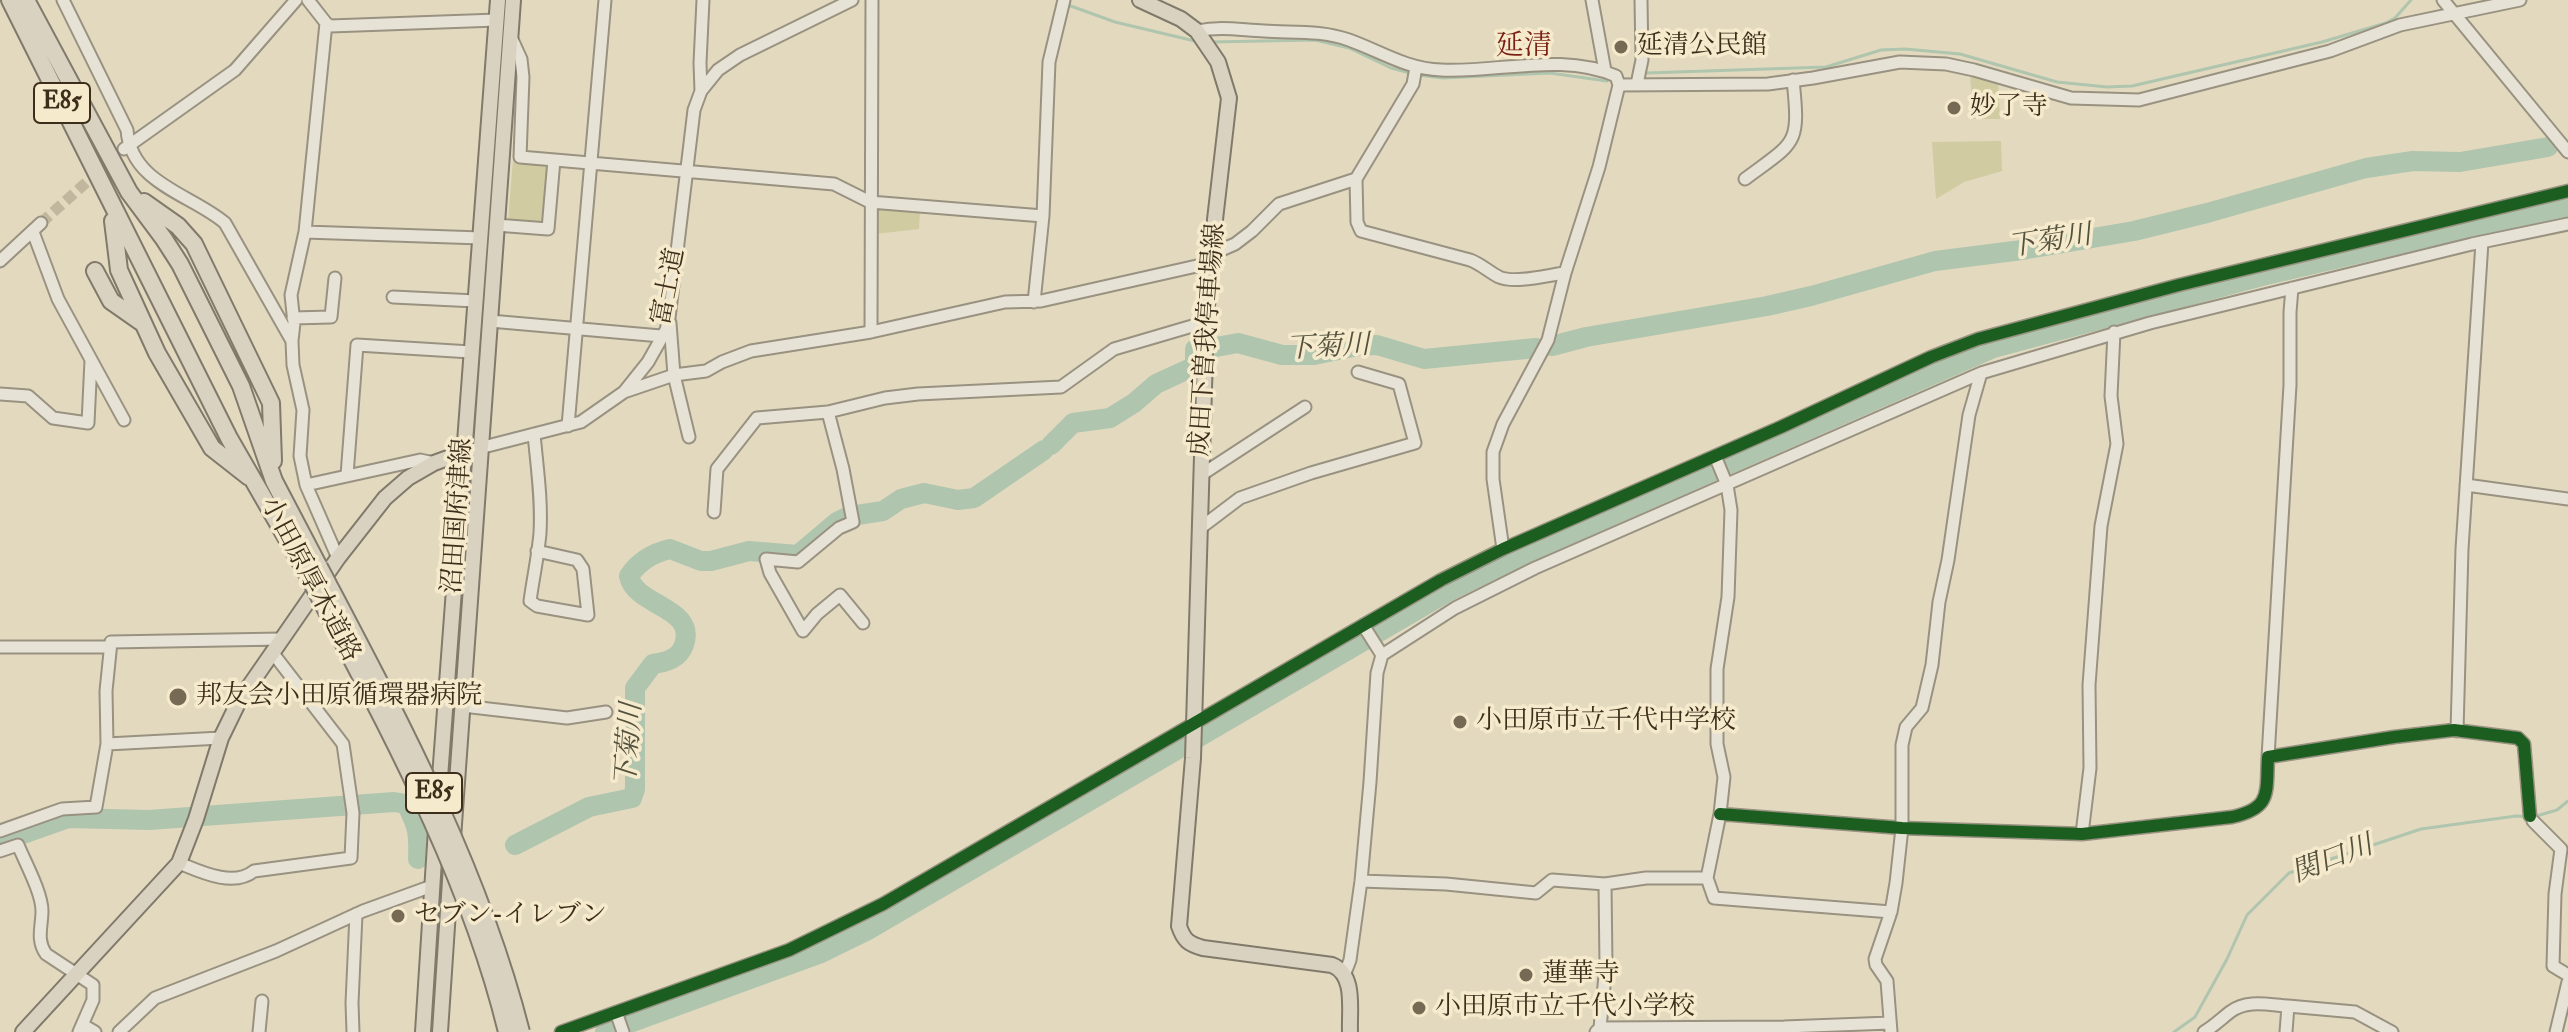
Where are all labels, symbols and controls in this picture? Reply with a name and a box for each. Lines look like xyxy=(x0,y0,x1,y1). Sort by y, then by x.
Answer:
district label: 延清 xyxy=(1496,31,1552,65)
place label: 延清公民館 xyxy=(1637,31,1767,63)
marker: 延清公民館 xyxy=(1612,38,1630,56)
road number: E85 xyxy=(34,83,90,123)
place label: 妙了寺 xyxy=(1970,92,2048,124)
marker: 妙了寺 xyxy=(1945,99,1963,117)
water label: 下菊川 xyxy=(2006,220,2094,266)
street label: 成田下曽我停車場線 xyxy=(1185,222,1233,458)
street label: 富士道 xyxy=(647,246,693,328)
water label: 下菊川 xyxy=(1285,330,1371,368)
street label: 沼田国府津線 xyxy=(438,437,480,595)
street label: 小田原厚木道路 xyxy=(253,492,365,668)
place label: 邦友会小田原循環器病院 xyxy=(196,681,482,713)
marker: 邦友会小田原循環器病院 xyxy=(167,686,189,708)
water label: 下菊川 xyxy=(611,702,651,788)
place label: 小田原市立千代中学校 xyxy=(1476,706,1736,738)
marker: 小田原市立千代中学校 xyxy=(1451,713,1469,731)
road number: E85 xyxy=(406,773,462,813)
water label: 関口川 xyxy=(2288,830,2378,892)
place label: セブン-イレブン xyxy=(414,900,607,932)
marker: セブン-イレブン xyxy=(389,907,407,925)
place label: 蓮華寺 xyxy=(1542,959,1620,991)
marker: 蓮華寺 xyxy=(1517,966,1535,984)
place label: 小田原市立千代小学校 xyxy=(1435,992,1695,1024)
marker: 小田原市立千代小学校 xyxy=(1410,999,1428,1017)

